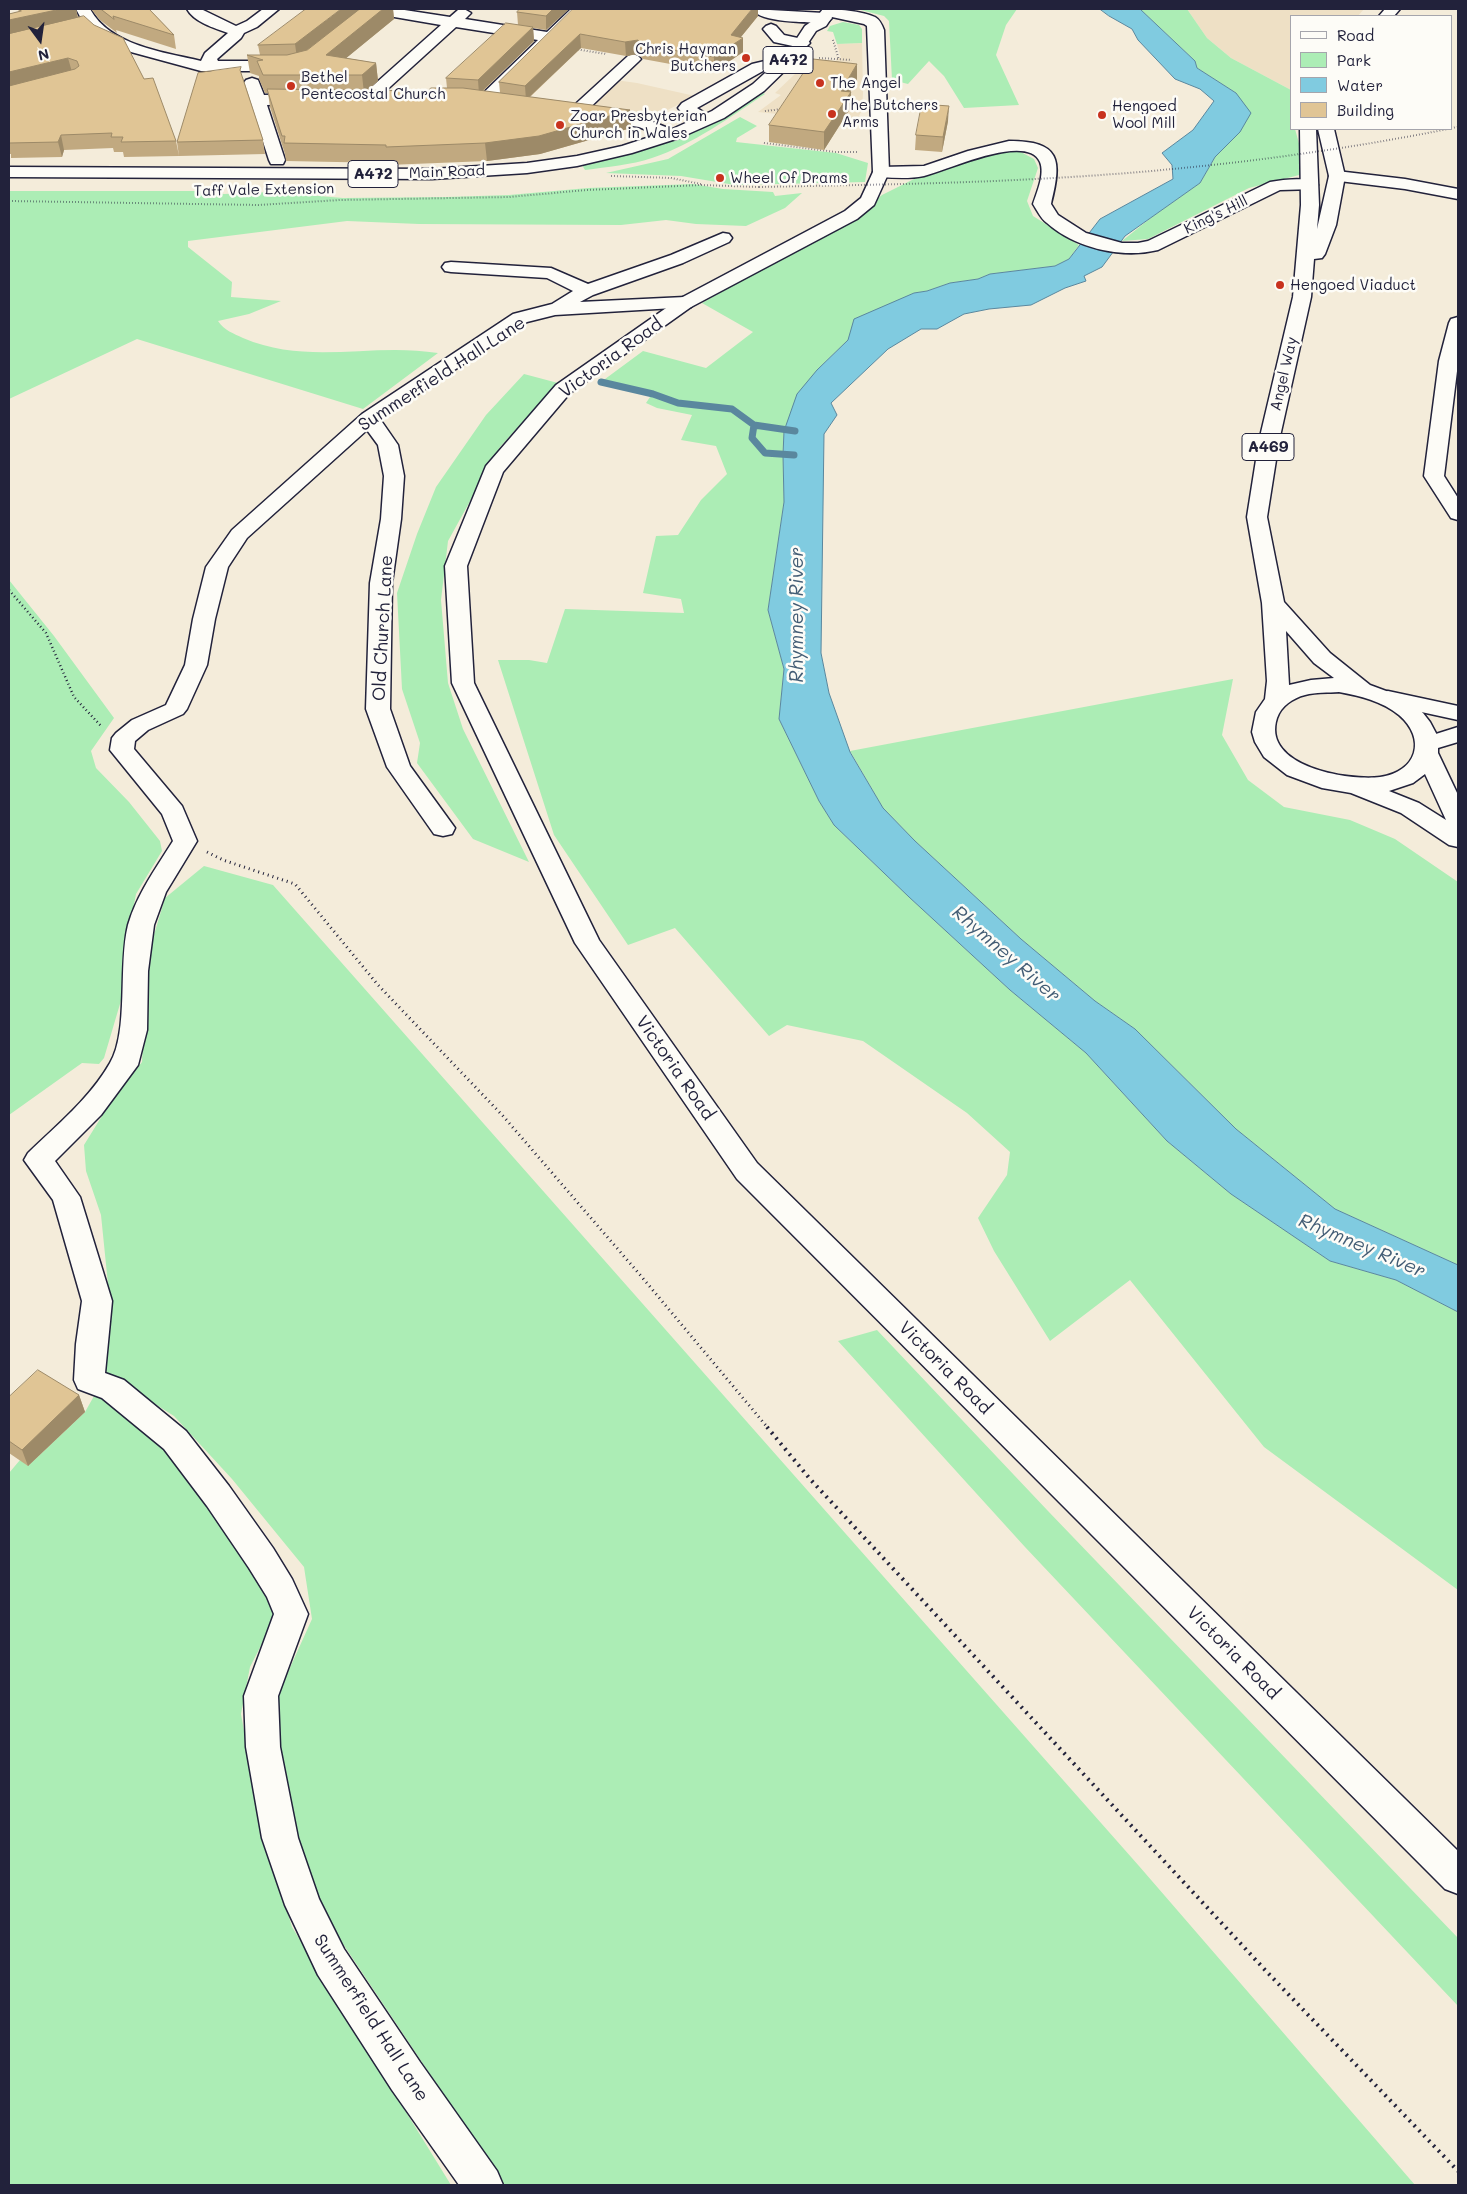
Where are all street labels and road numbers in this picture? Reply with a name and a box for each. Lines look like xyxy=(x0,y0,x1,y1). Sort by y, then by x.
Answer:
road number: A472 xyxy=(763,46,813,74)
road number: A472 xyxy=(348,160,398,188)
street label: Main Road xyxy=(409,162,485,182)
street label: Taff Vale Extension xyxy=(194,180,334,200)
street label: King's Hill xyxy=(1181,192,1251,238)
street label: Summerfield Hall Lane xyxy=(354,312,530,436)
street label: Victoria Road xyxy=(555,313,667,403)
street label: Angel Way xyxy=(1267,335,1301,413)
road number: A469 xyxy=(1242,434,1294,461)
street label: Old Church Lane xyxy=(368,554,398,702)
street label: Victoria Road xyxy=(631,1012,719,1124)
street label: Victoria Road xyxy=(894,1317,996,1419)
street label: Victoria Road xyxy=(1182,1602,1284,1704)
street label: Summerfield Hall Lane xyxy=(309,1930,433,2106)

